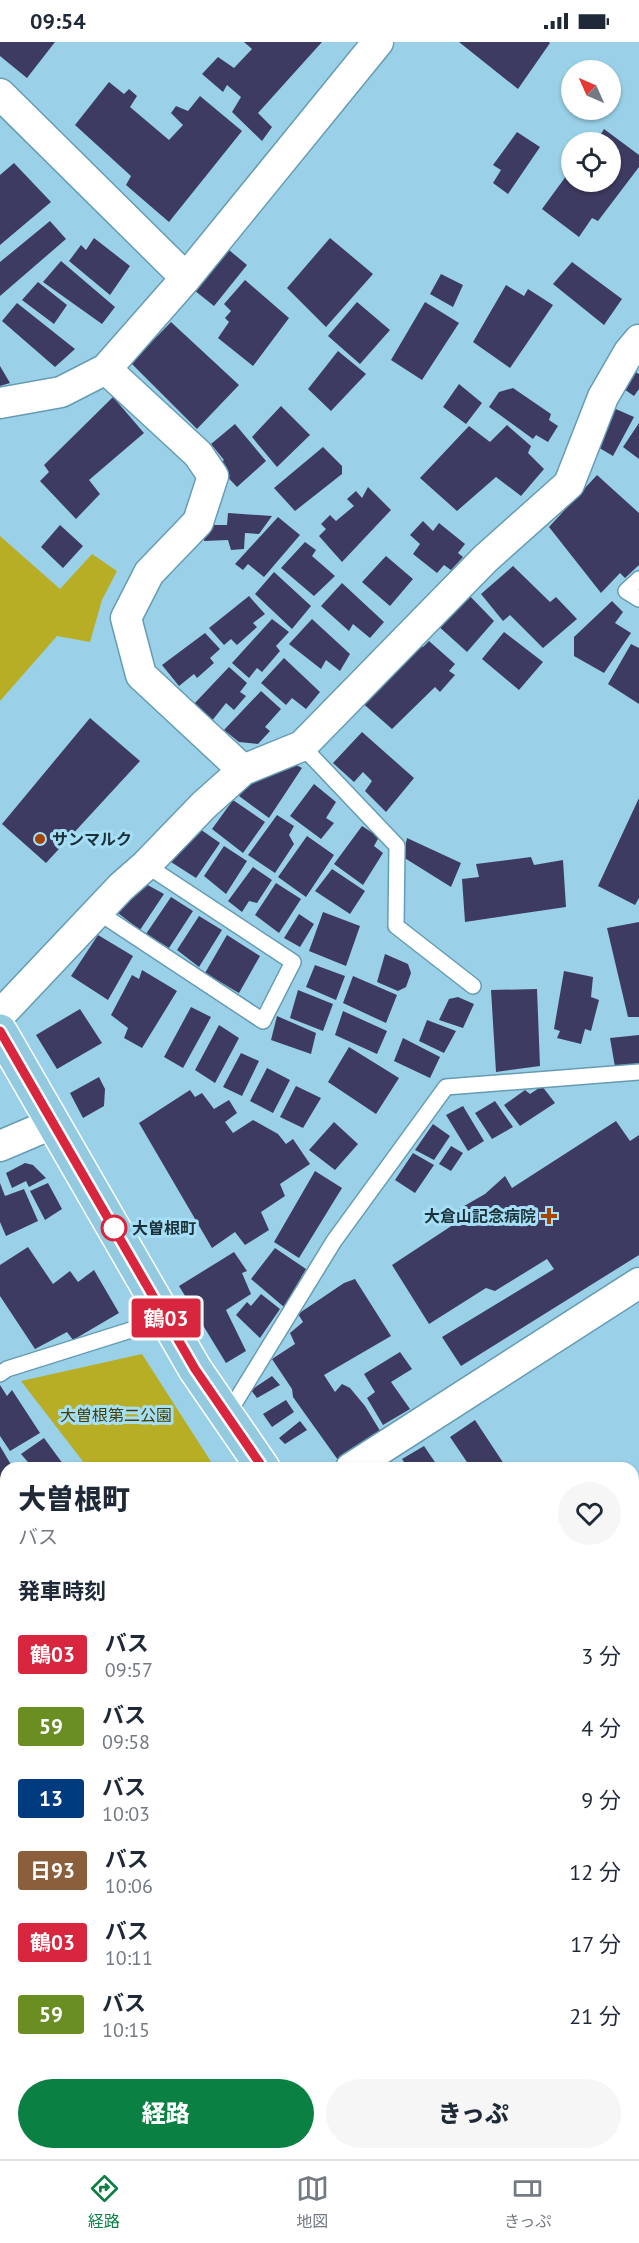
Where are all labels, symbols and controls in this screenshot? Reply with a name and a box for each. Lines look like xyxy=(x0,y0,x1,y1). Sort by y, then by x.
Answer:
text: 09:54 xyxy=(30,7,86,35)
north arrow xyxy=(561,60,621,120)
map controls xyxy=(561,60,621,192)
button: locate xyxy=(561,132,621,192)
place label: サンマルク xyxy=(52,829,132,849)
marker: サンマルク xyxy=(33,832,47,846)
place label: 大倉山記念病院 xyxy=(424,1206,536,1226)
marker: 大倉山記念病院 xyxy=(540,1207,558,1225)
marker: 大曽根町 xyxy=(101,1215,127,1241)
place label: 大曽根町 xyxy=(132,1218,196,1238)
line badge: 鶴03 xyxy=(132,1298,201,1338)
text: 鶴03 xyxy=(144,1305,188,1332)
park label: 大曽根第二公園 xyxy=(60,1405,172,1425)
text: 大曽根町 xyxy=(18,1480,130,1517)
button: heart xyxy=(558,1482,621,1545)
text: バス xyxy=(18,1524,58,1550)
text: 発車時刻 xyxy=(18,1577,106,1605)
text: バス xyxy=(105,1629,149,1657)
text: 鶴03 xyxy=(30,1641,75,1668)
text: 3 分 xyxy=(581,1642,621,1670)
text: 09:57 xyxy=(105,1657,153,1683)
text: バス xyxy=(102,1701,146,1729)
text: 59 xyxy=(39,1713,63,1740)
text: 4 分 xyxy=(581,1714,621,1742)
text: 09:58 xyxy=(102,1729,150,1755)
text: バス xyxy=(102,1773,146,1801)
text: 13 xyxy=(39,1785,63,1812)
text: 9 分 xyxy=(581,1786,621,1814)
text: 10:03 xyxy=(102,1801,150,1827)
text: バス xyxy=(105,1845,149,1873)
text: 日93 xyxy=(30,1857,75,1884)
text: 12 分 xyxy=(569,1858,621,1886)
text: 10:06 xyxy=(105,1873,153,1899)
text: バス xyxy=(105,1917,149,1945)
text: 鶴03 xyxy=(30,1929,75,1956)
text: 17 分 xyxy=(570,1930,621,1958)
text: 10:11 xyxy=(105,1945,153,1971)
text: バス xyxy=(102,1989,146,2017)
text: 59 xyxy=(39,2001,63,2028)
text: 21 分 xyxy=(569,2002,621,2030)
text: 10:15 xyxy=(102,2017,150,2043)
button: 経路 xyxy=(18,2079,314,2148)
button: きっぷ xyxy=(326,2079,621,2148)
tab: 経路 xyxy=(88,2172,121,2232)
tab: 地図 xyxy=(296,2172,329,2232)
tab: きっぷ xyxy=(504,2172,551,2232)

